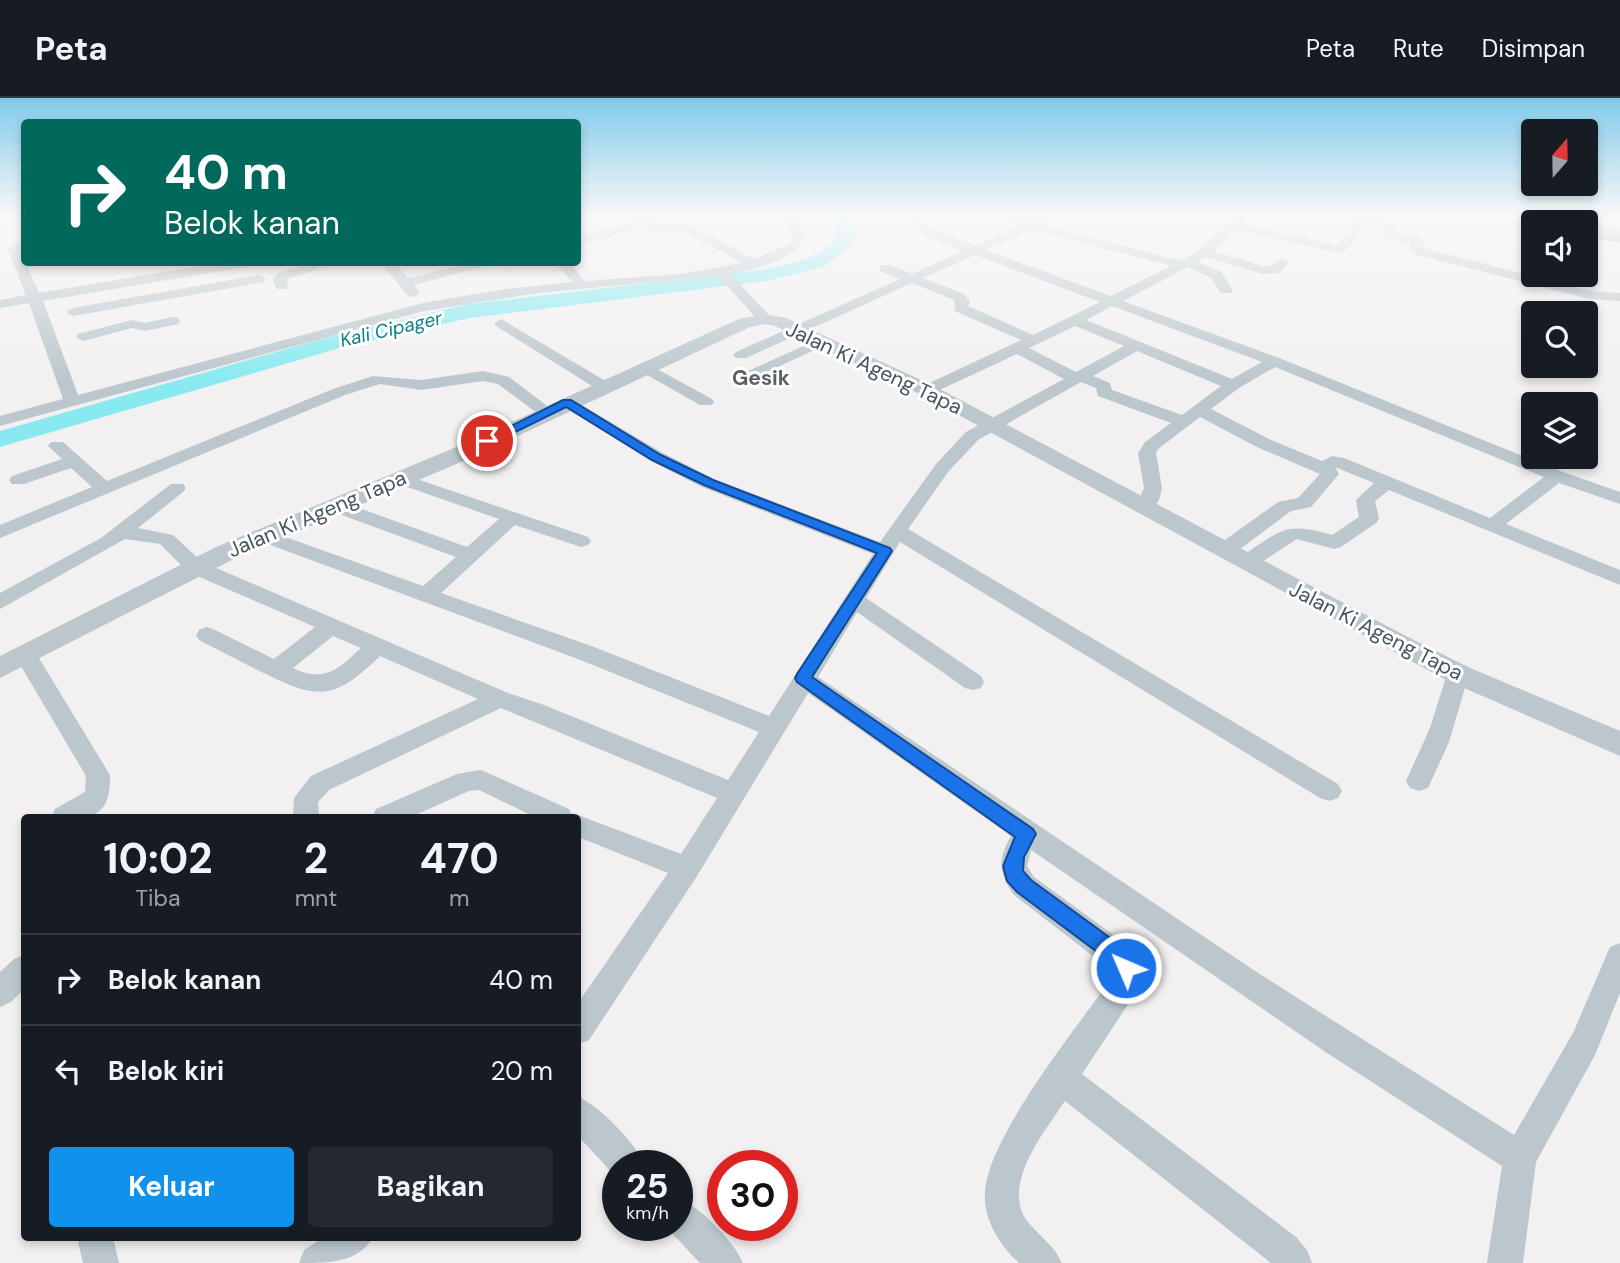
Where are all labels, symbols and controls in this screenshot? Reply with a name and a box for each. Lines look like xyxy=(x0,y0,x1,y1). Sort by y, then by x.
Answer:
text: Peta xyxy=(35,27,108,70)
text: Peta xyxy=(1306,33,1355,64)
text: Rute xyxy=(1393,33,1444,64)
text: Disimpan xyxy=(1482,33,1585,64)
north arrow xyxy=(1521,119,1598,196)
map controls xyxy=(1521,119,1598,469)
text: 40 m xyxy=(164,140,288,204)
icon: right xyxy=(49,147,140,238)
text: Belok kanan xyxy=(164,202,340,244)
button: sound xyxy=(1521,210,1598,287)
button: search xyxy=(1521,301,1598,378)
water label: Kali Cipager xyxy=(338,305,445,353)
street label: Jalan Ki Ageng Tapa xyxy=(781,315,967,421)
district label: Gesik xyxy=(732,364,790,392)
button: layers xyxy=(1521,392,1598,469)
pin xyxy=(457,411,517,471)
icon: arrive xyxy=(468,422,506,460)
street label: Jalan Ki Ageng Tapa xyxy=(223,464,411,564)
street label: Jalan Ki Ageng Tapa xyxy=(1284,575,1468,687)
text: 10:02 xyxy=(103,831,212,886)
text: 2 xyxy=(304,831,328,886)
text: 470 xyxy=(420,831,499,886)
text: Tiba xyxy=(135,883,180,913)
text: mnt xyxy=(295,883,337,913)
text: m xyxy=(449,883,469,913)
position arrow xyxy=(1089,931,1163,1005)
icon: right xyxy=(49,961,87,999)
text: Belok kanan xyxy=(108,963,261,997)
text: 40 m xyxy=(489,963,553,997)
icon: left xyxy=(49,1052,87,1090)
text: Belok kiri xyxy=(108,1054,224,1088)
text: 20 m xyxy=(490,1054,553,1088)
button: Keluar xyxy=(49,1147,294,1227)
button: Bagikan xyxy=(308,1147,553,1227)
speed limit sign: 30 xyxy=(707,1150,798,1241)
text: 25 xyxy=(627,1163,668,1209)
text: km/h xyxy=(626,1201,669,1225)

